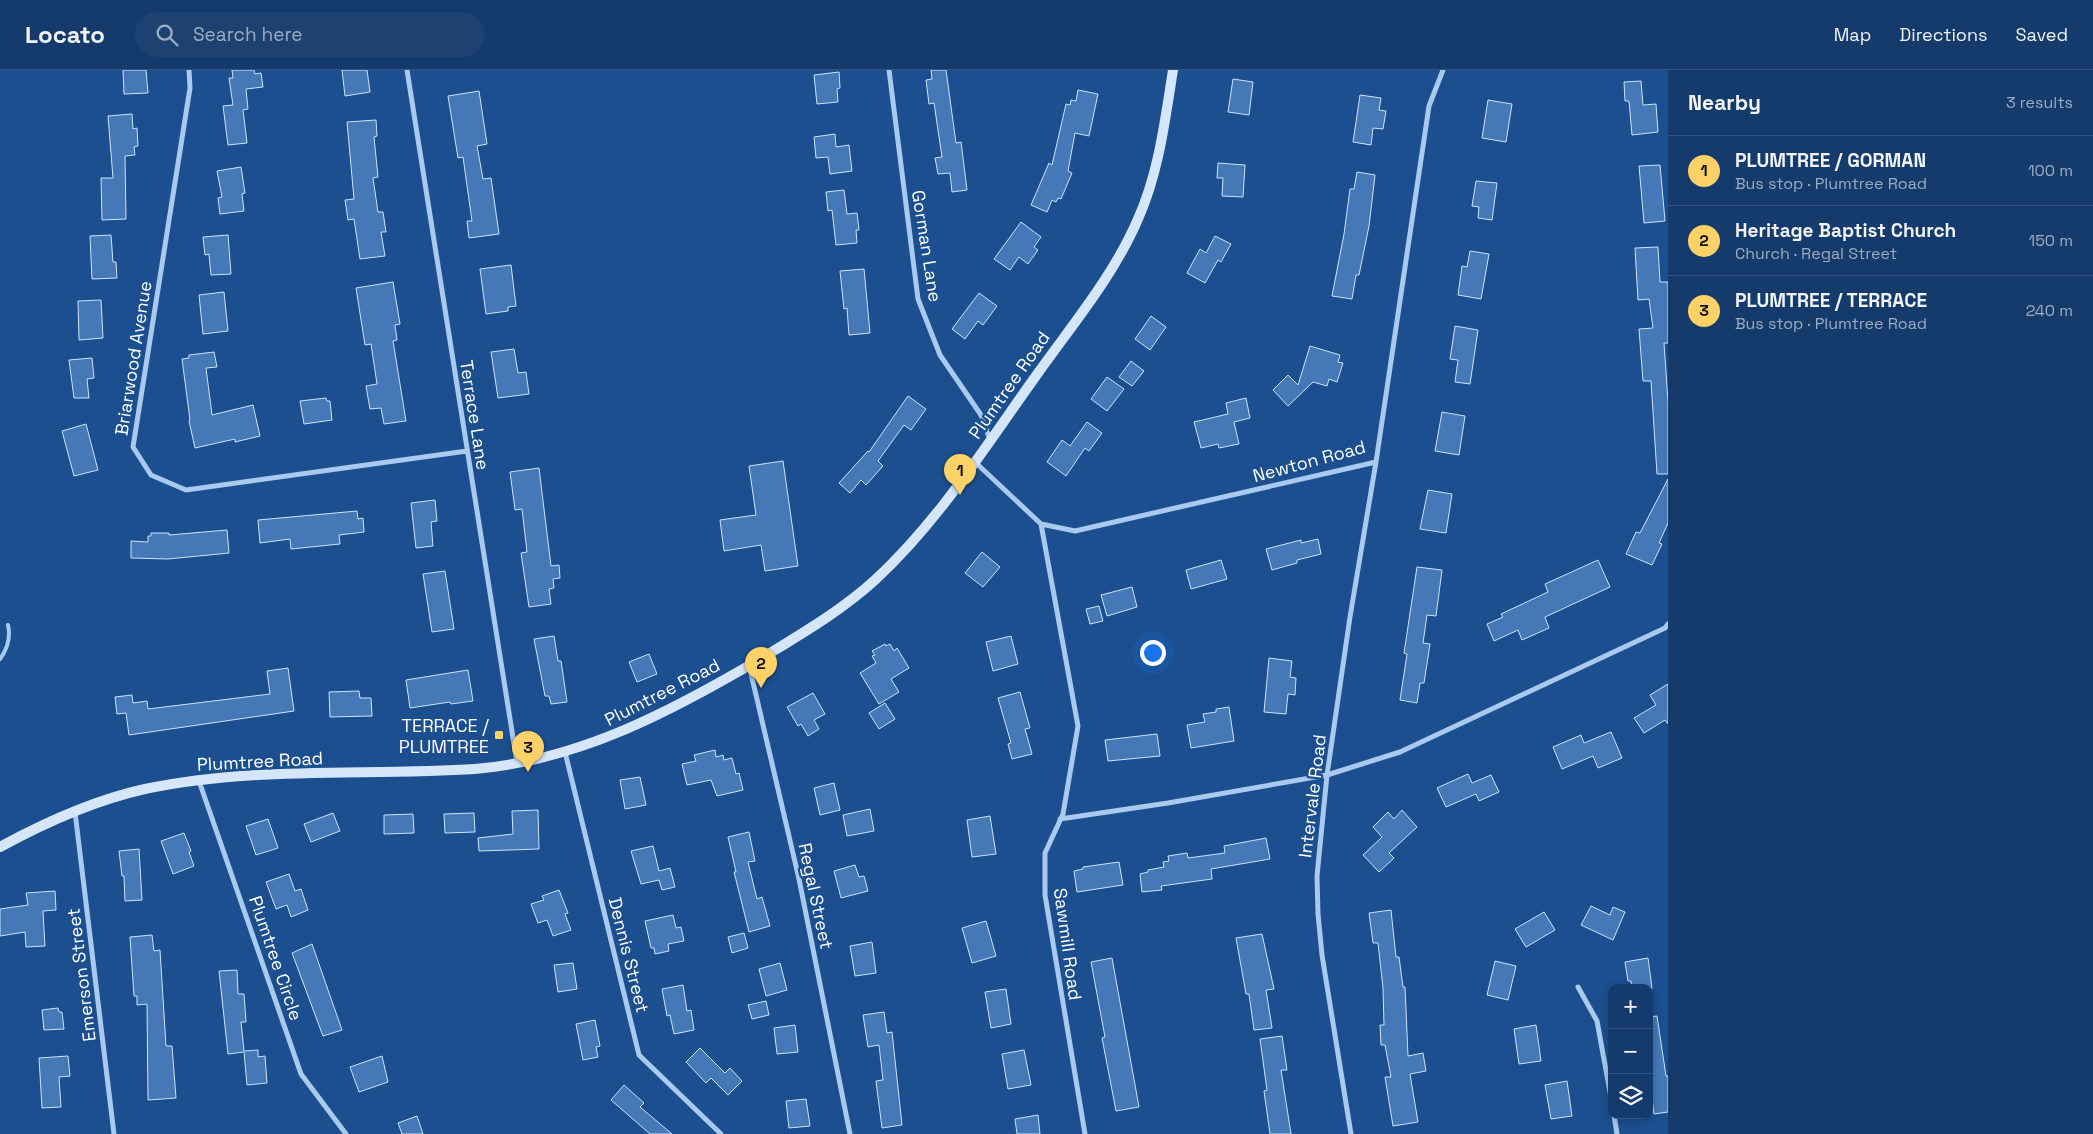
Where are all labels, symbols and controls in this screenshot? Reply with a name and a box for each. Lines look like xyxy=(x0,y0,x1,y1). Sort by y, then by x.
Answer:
search box xyxy=(135,12,485,57)
text: Locato xyxy=(25,19,105,50)
icon: search xyxy=(153,21,181,49)
text: Search here xyxy=(193,22,302,47)
text: Map xyxy=(1834,23,1871,46)
text: Directions xyxy=(1899,23,1988,46)
text: Saved xyxy=(2016,23,2068,46)
text: Nearby xyxy=(1688,89,1761,116)
text: 3 results xyxy=(2006,92,2073,113)
text: PLUMTREE / GORMAN xyxy=(1735,148,1926,173)
text: 1 xyxy=(1700,160,1708,181)
text: 100 m xyxy=(2028,160,2073,181)
text: Bus stop · Plumtree Road xyxy=(1735,173,1927,194)
street label: Gorman Lane xyxy=(907,188,947,304)
text: Heritage Baptist Church xyxy=(1735,218,1956,243)
text: 2 xyxy=(1699,230,1709,251)
text: 150 m xyxy=(2029,230,2073,251)
text: Church · Regal Street xyxy=(1735,243,1897,264)
street label: Briarwood Avenue xyxy=(109,279,157,437)
text: PLUMTREE / TERRACE xyxy=(1735,288,1927,313)
text: 3 xyxy=(1699,300,1709,321)
text: 240 m xyxy=(2026,300,2073,321)
text: Bus stop · Plumtree Road xyxy=(1735,313,1927,334)
street label: Plumtree Road xyxy=(963,327,1055,443)
street label: Terrace Lane xyxy=(455,359,495,471)
street label: Newton Road xyxy=(1250,435,1368,487)
pin: 1 xyxy=(944,454,976,495)
your location xyxy=(1140,640,1166,666)
pin: 2 xyxy=(745,647,777,688)
street label: Plumtree Road xyxy=(600,653,724,731)
place label: TERRACE / PLUMTREE xyxy=(399,714,489,758)
marker: TERRACE / PLUMTREE xyxy=(493,729,505,741)
pin: 3 xyxy=(512,731,544,772)
street label: Intervale Road xyxy=(1293,733,1331,859)
street label: Plumtree Road xyxy=(196,746,324,776)
street label: Regal Street xyxy=(794,841,838,951)
street label: Sawmill Road xyxy=(1049,886,1087,1002)
street label: Plumtree Circle xyxy=(244,893,308,1023)
street label: Dennis Street xyxy=(604,895,654,1015)
street label: Emerson Street xyxy=(61,907,101,1043)
map controls xyxy=(1608,984,1653,1119)
button: + xyxy=(1608,984,1653,1029)
button: − xyxy=(1608,1029,1653,1074)
button: layers xyxy=(1608,1074,1653,1119)

